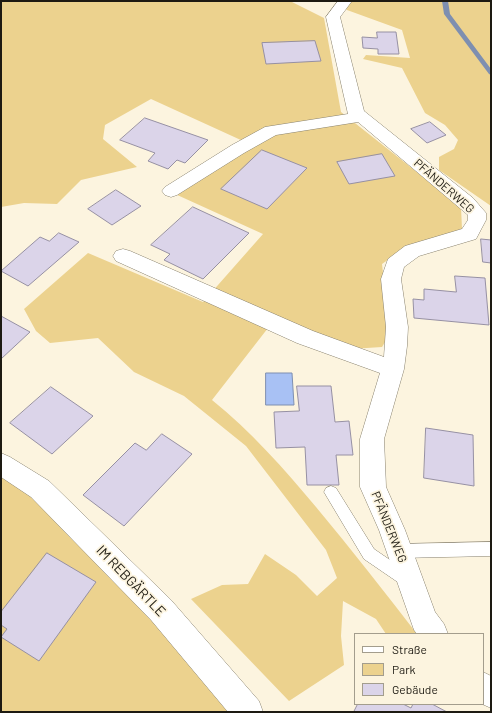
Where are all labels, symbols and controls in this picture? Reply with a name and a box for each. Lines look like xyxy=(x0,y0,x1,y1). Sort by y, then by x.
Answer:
street label: PFÄNDERWEG xyxy=(411,156,477,216)
street label: PFÄNDERWEG xyxy=(368,489,410,565)
street label: IM REBGÄRTLE xyxy=(93,542,169,620)
legend xyxy=(354,633,484,705)
text: Straße xyxy=(392,642,427,656)
text: Park xyxy=(392,662,416,676)
text: Gebäude xyxy=(392,682,438,696)

